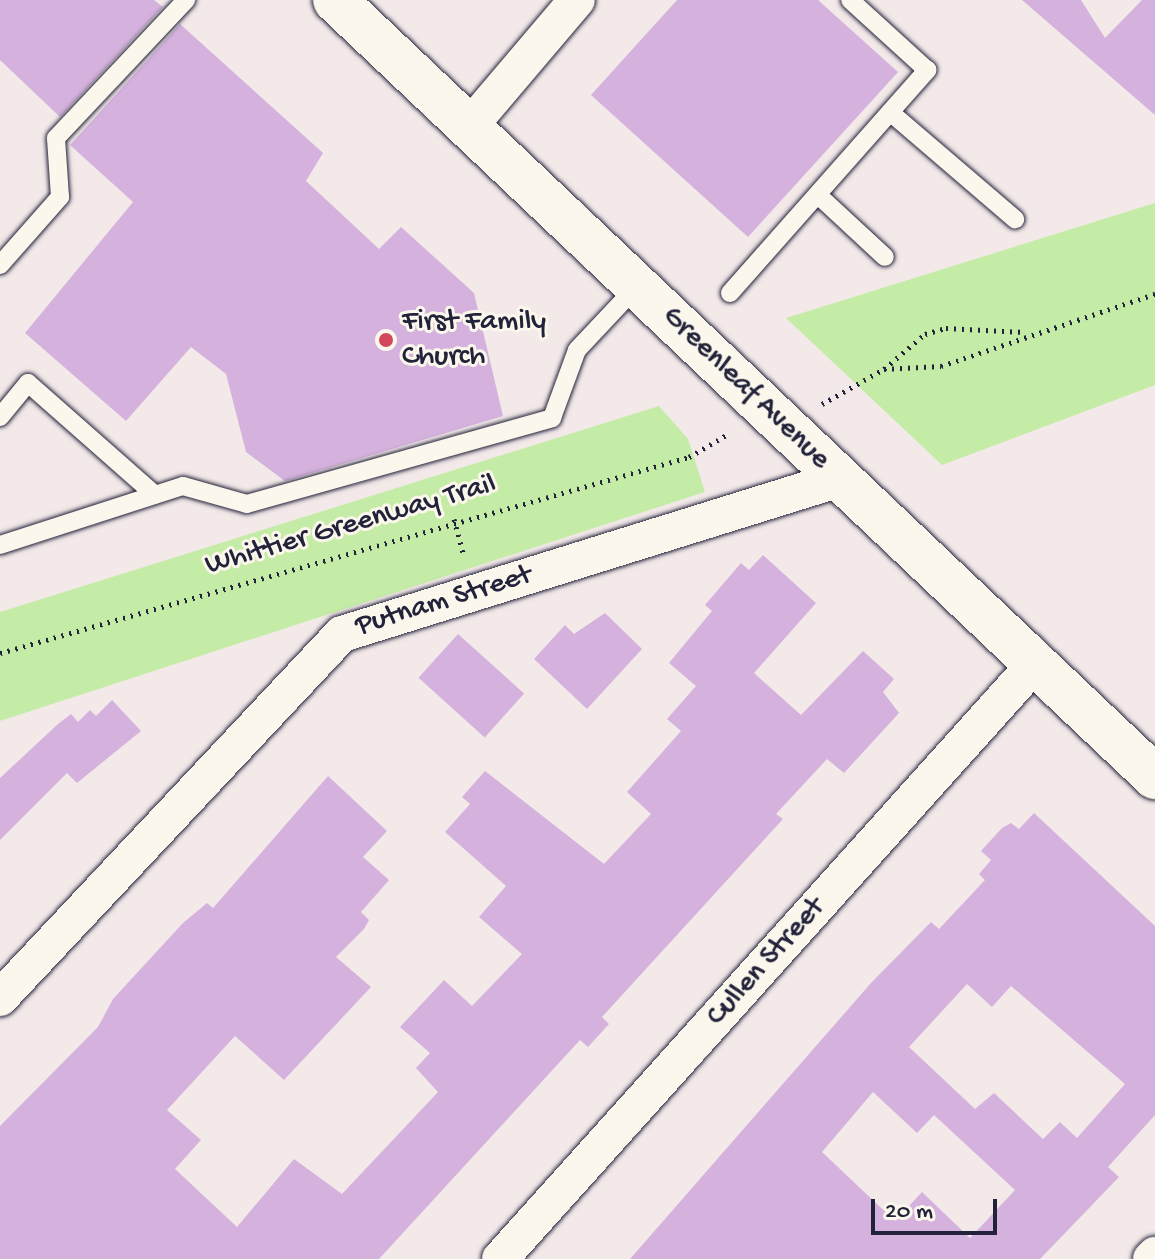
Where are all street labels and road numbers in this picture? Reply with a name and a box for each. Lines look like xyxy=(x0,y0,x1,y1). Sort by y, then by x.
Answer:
street label: Greenleaf Avenue xyxy=(653,300,837,478)
street label: Whittier Greenway Trail xyxy=(201,467,501,585)
street label: Putnam Street xyxy=(352,558,536,646)
street label: Cullen Street xyxy=(700,891,834,1035)

